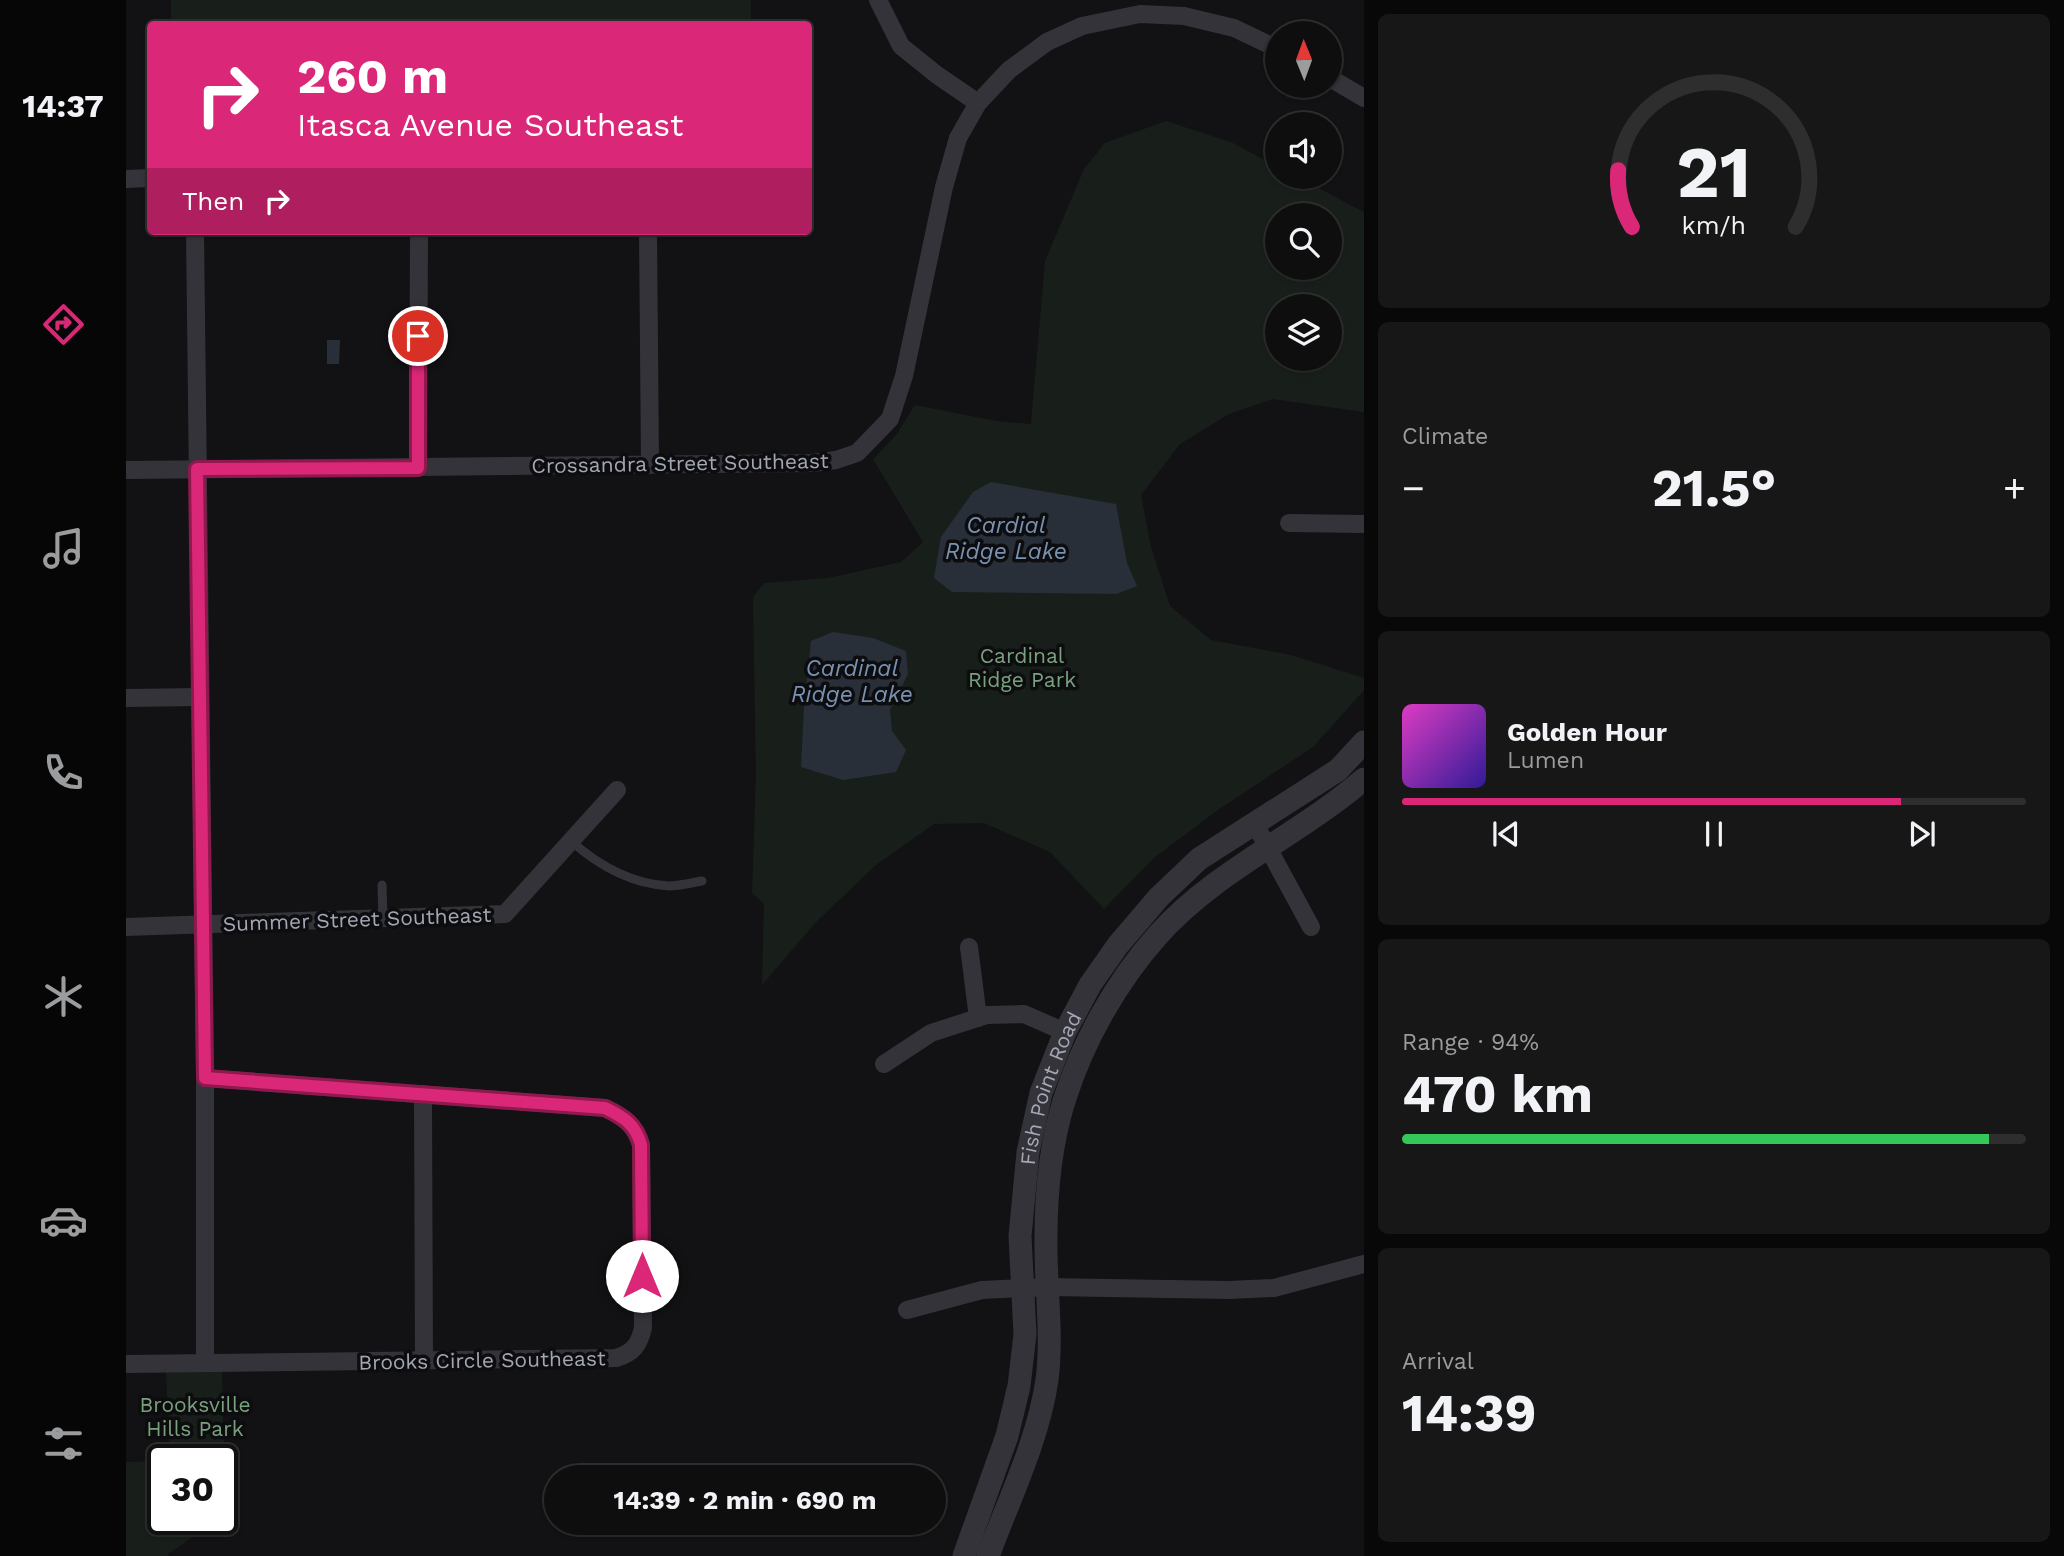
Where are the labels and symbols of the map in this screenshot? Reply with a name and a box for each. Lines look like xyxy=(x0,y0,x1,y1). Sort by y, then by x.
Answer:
north arrow xyxy=(1265,21,1342,98)
pin xyxy=(388,306,448,366)
street label: Crossandra Street Southeast xyxy=(531,448,829,478)
water label: Cardial Ridge Lake xyxy=(945,512,1067,565)
park label: Cardinal Ridge Park xyxy=(968,643,1076,692)
water label: Cardinal Ridge Lake xyxy=(791,655,913,708)
street label: Summer Street Southeast xyxy=(222,902,492,936)
street label: Fish Point Road xyxy=(1014,1007,1086,1166)
position arrow xyxy=(605,1239,679,1313)
street label: Brooks Circle Southeast xyxy=(358,1345,606,1375)
park label: Brooksville Hills Park xyxy=(139,1392,251,1441)
speed limit sign: 30 xyxy=(147,1444,238,1535)

